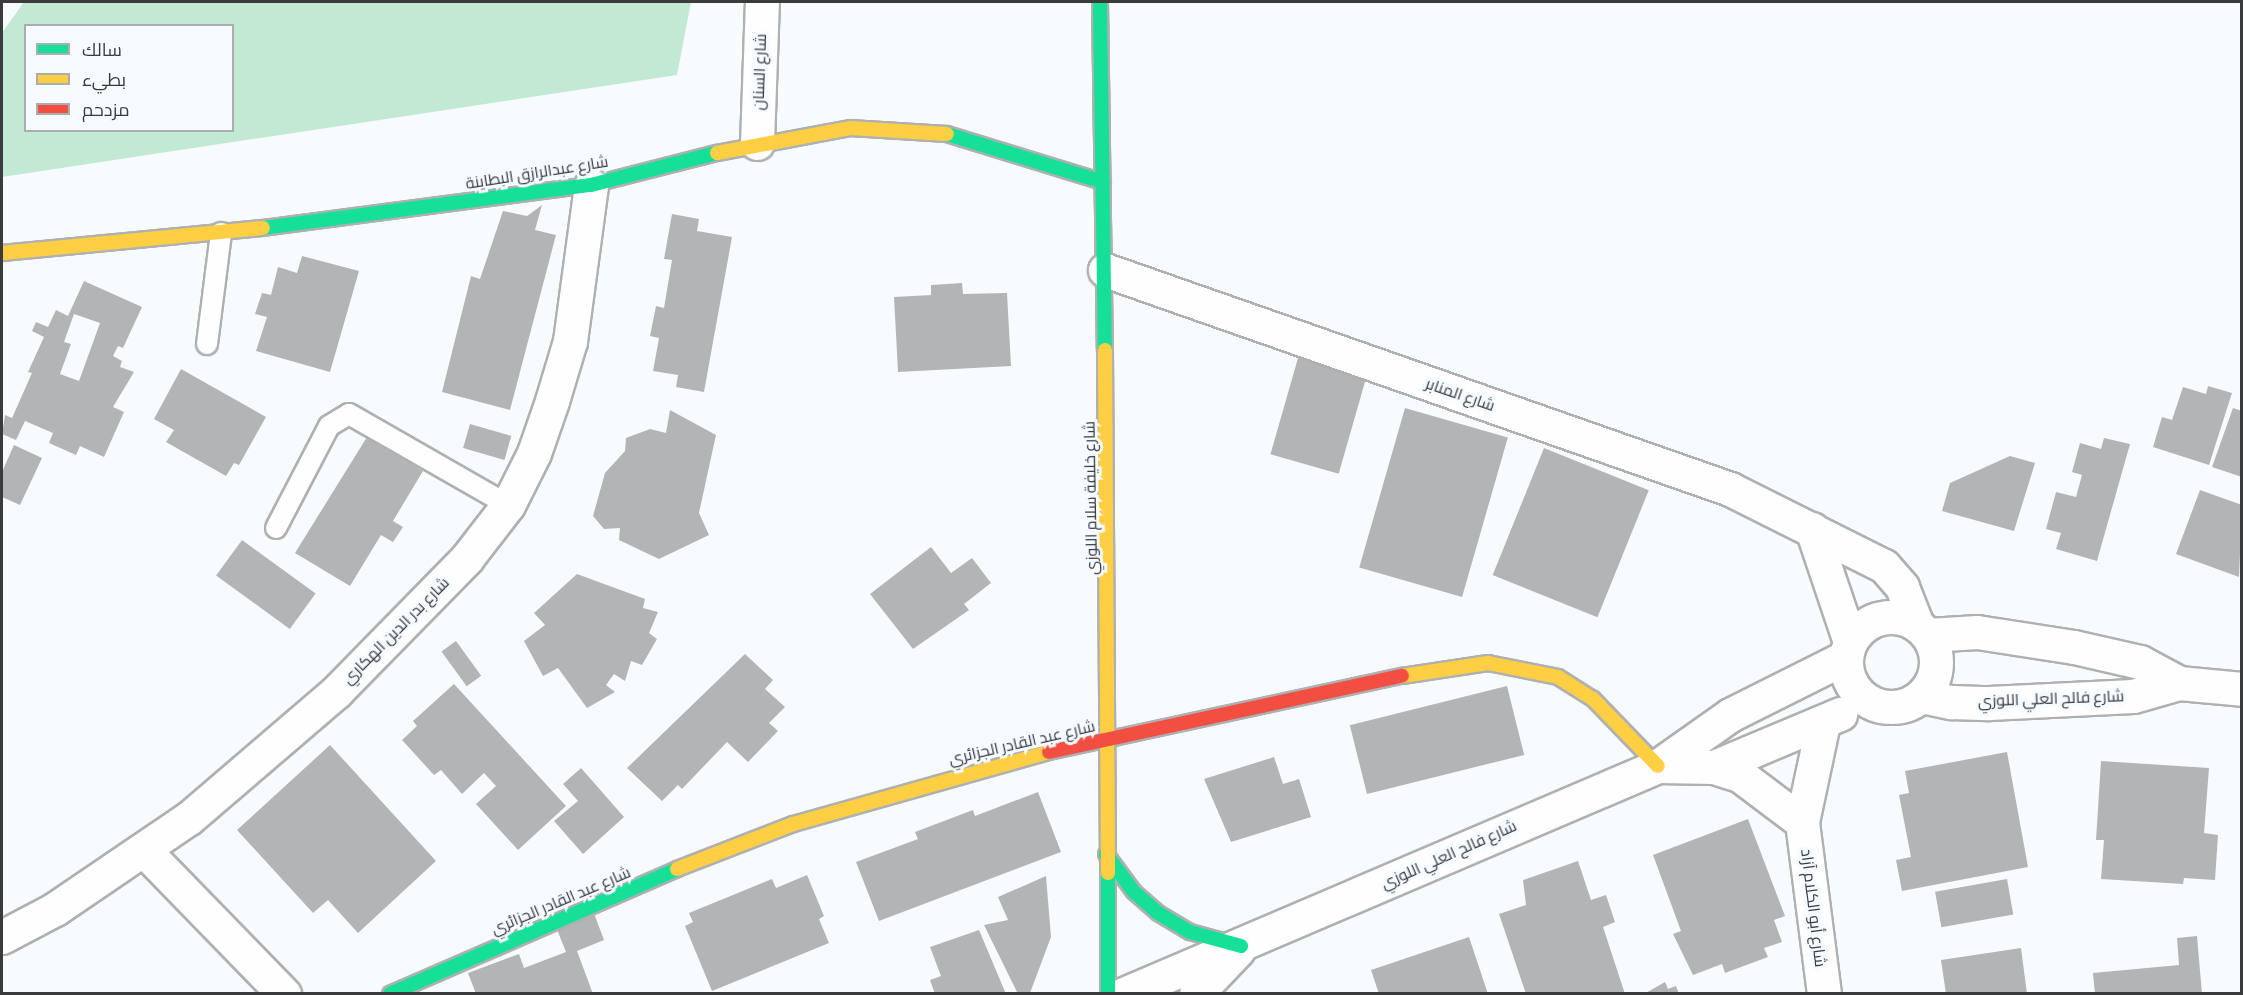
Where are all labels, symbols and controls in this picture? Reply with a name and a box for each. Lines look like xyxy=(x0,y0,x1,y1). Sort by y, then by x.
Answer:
legend xyxy=(24,24,234,132)
street label: شارع السنان xyxy=(749,33,771,111)
text: سالك xyxy=(82,38,122,63)
text: بطيء xyxy=(82,68,126,93)
text: مزدحم xyxy=(82,98,130,123)
street label: شارع عبدالرازق البطاينة xyxy=(464,152,610,194)
street label: شارع المنابر xyxy=(1423,374,1497,416)
street label: شارع خليفة سلام اللوزي xyxy=(1080,421,1102,575)
street label: شارع بدر الدين الهكاري xyxy=(339,574,453,688)
street label: شارع فالح العلي اللوزي xyxy=(1977,687,2125,711)
street label: شارع عبد القادر الجزائري xyxy=(947,717,1097,769)
street label: شارع فالح العلي اللوزي xyxy=(1378,816,1520,894)
street label: شارع أبو الكلام آزاد xyxy=(1796,848,1830,968)
street label: شارع عبد القادر الجزائري xyxy=(488,863,634,939)

